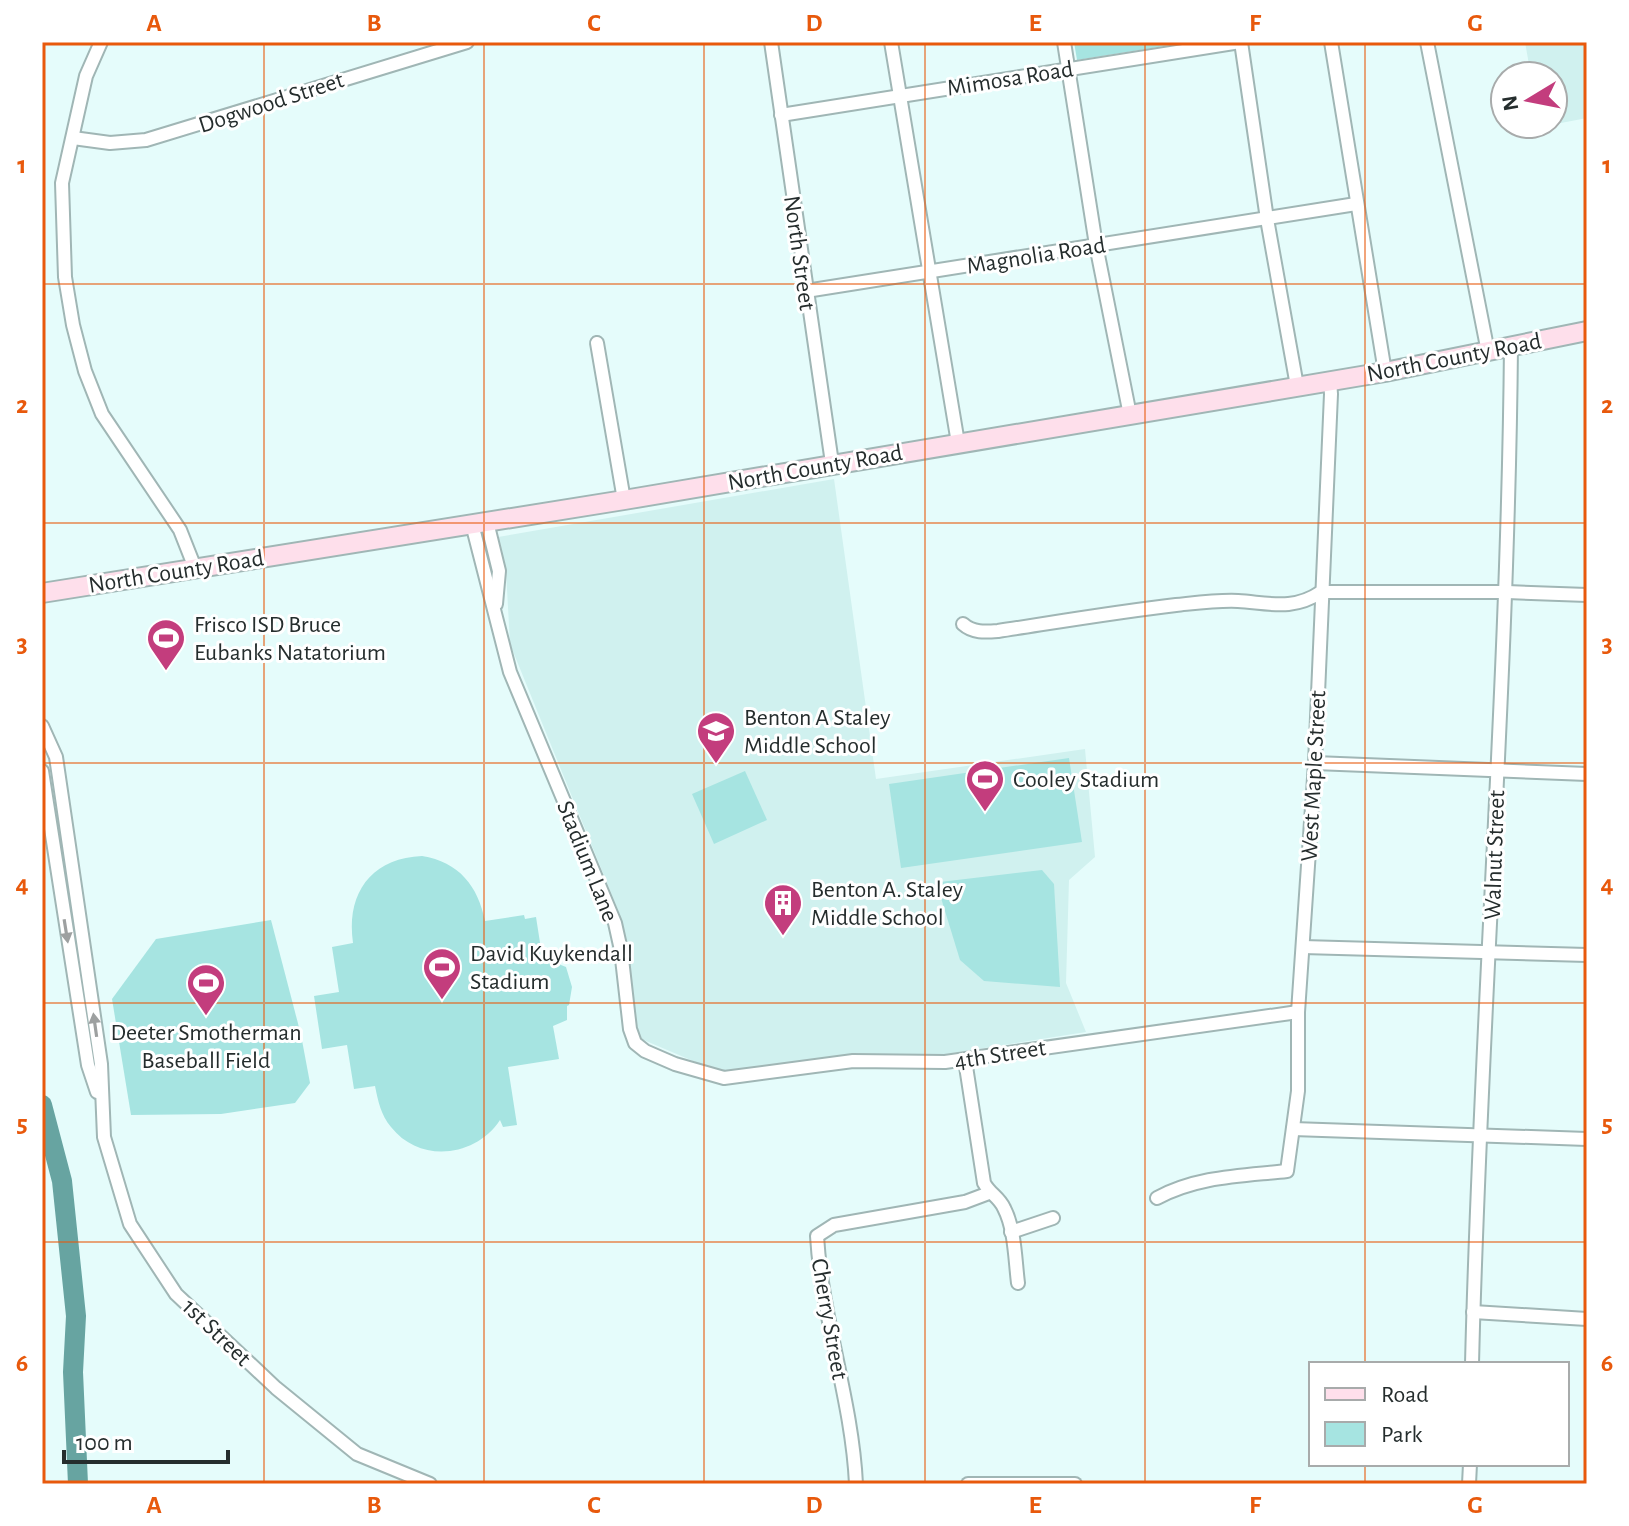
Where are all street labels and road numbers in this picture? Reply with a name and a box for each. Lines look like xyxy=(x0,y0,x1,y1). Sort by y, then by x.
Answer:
street label: Mimosa Road xyxy=(945,57,1075,101)
street label: Dogwood Street xyxy=(196,68,347,138)
street label: North Street xyxy=(779,194,819,312)
street label: Magnolia Road xyxy=(965,233,1107,279)
street label: North County Road xyxy=(1365,329,1543,387)
street label: North County Road xyxy=(726,441,904,495)
street label: North County Road xyxy=(87,546,265,598)
street label: West Maple Street xyxy=(1298,690,1330,862)
street label: Walnut Street xyxy=(1481,789,1509,920)
street label: Stadium Lane xyxy=(552,798,622,925)
street label: 4th Street xyxy=(953,1036,1048,1074)
street label: Cherry Street xyxy=(807,1257,852,1382)
street label: 1st Street xyxy=(177,1294,256,1371)

